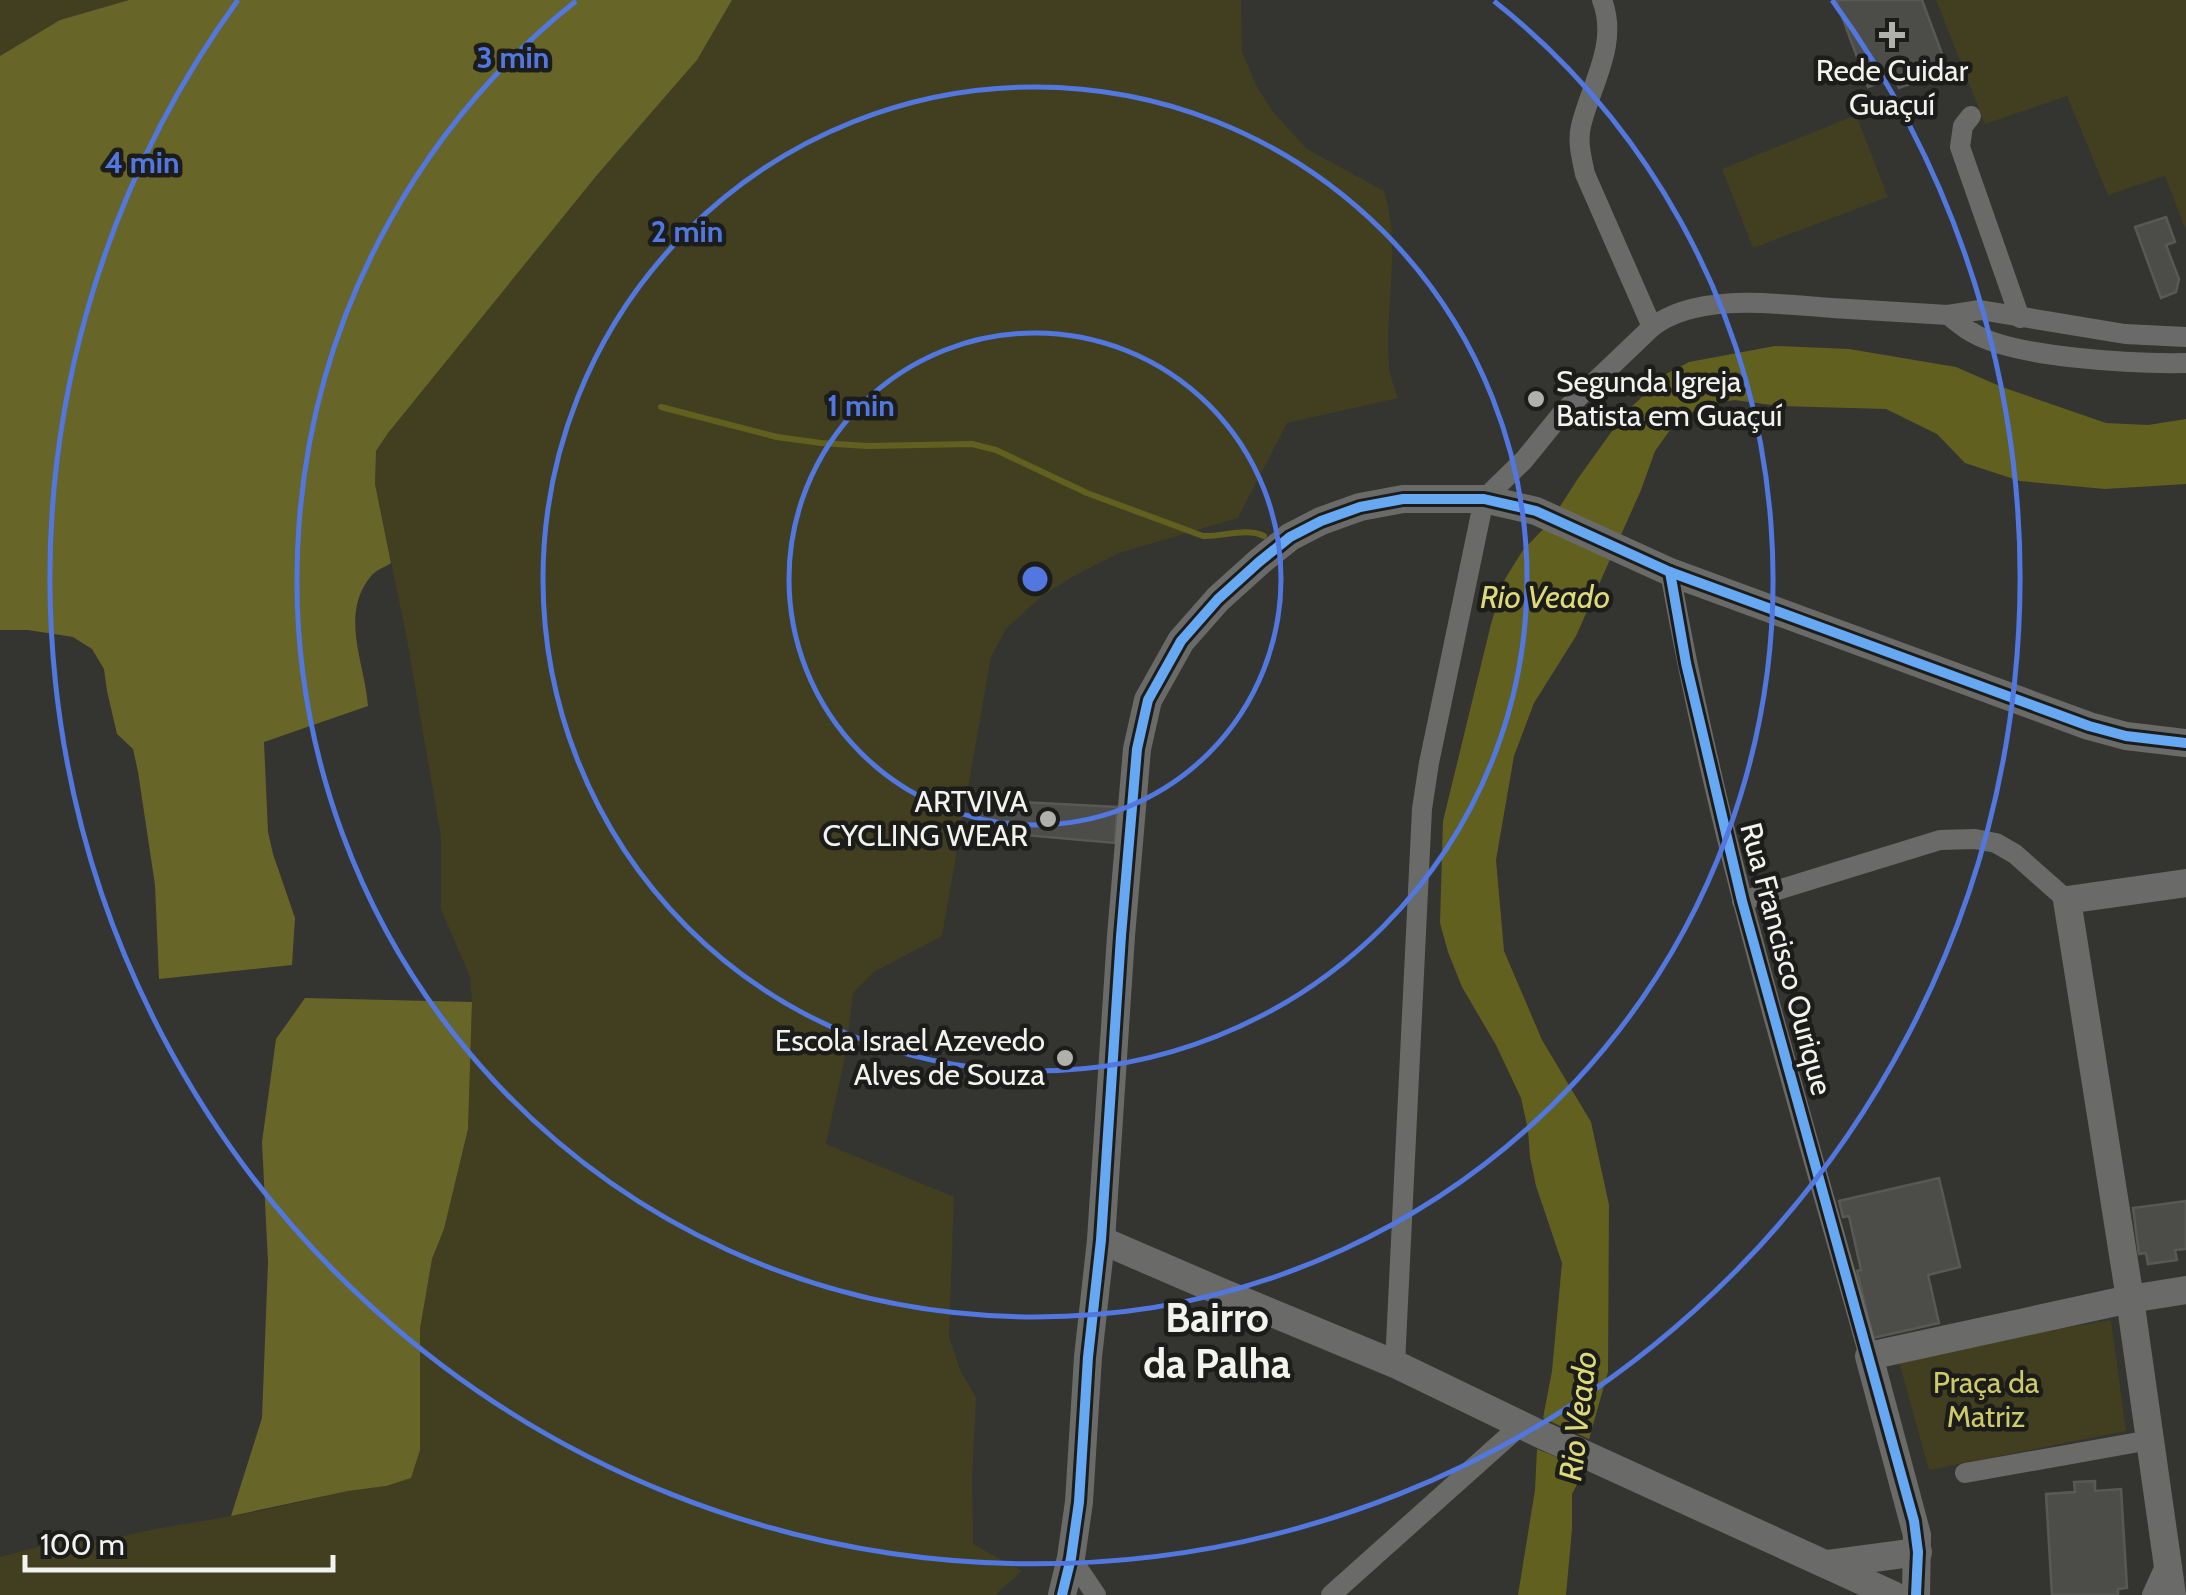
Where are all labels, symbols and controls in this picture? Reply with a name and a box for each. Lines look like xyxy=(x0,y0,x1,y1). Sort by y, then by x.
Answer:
marker: Rede Cuidar Guaçuí xyxy=(1879,22,1905,48)
text: 3 min xyxy=(477,39,549,76)
place label: Rede Cuidar Guaçuí xyxy=(1816,52,1969,123)
text: 4 min xyxy=(104,144,180,181)
text: 2 min xyxy=(651,213,723,250)
place label: Segunda Igreja Batista em Guaçuí xyxy=(1556,363,1782,434)
text: 1 min xyxy=(827,387,895,424)
marker: Segunda Igreja Batista em Guaçuí xyxy=(1525,388,1547,410)
centre of rings xyxy=(1017,561,1053,597)
water label: Rio Veado xyxy=(1480,577,1610,616)
place label: ARTVIVA CYCLING WEAR xyxy=(823,783,1029,854)
marker: ARTVIVA CYCLING WEAR xyxy=(1037,808,1059,830)
street label: Rua Francisco Ourique xyxy=(1732,818,1841,1099)
place label: Escola Israel Azevedo Alves de Souza xyxy=(775,1022,1046,1093)
marker: Escola Israel Azevedo Alves de Souza xyxy=(1054,1047,1076,1069)
district label: Bairro da Palha xyxy=(1143,1293,1291,1388)
water label: Rio Veado xyxy=(1550,1349,1605,1483)
park label: Praça da Matriz xyxy=(1933,1364,2040,1435)
scale bar xyxy=(25,1510,332,1572)
text: 100 m xyxy=(40,1526,125,1563)

